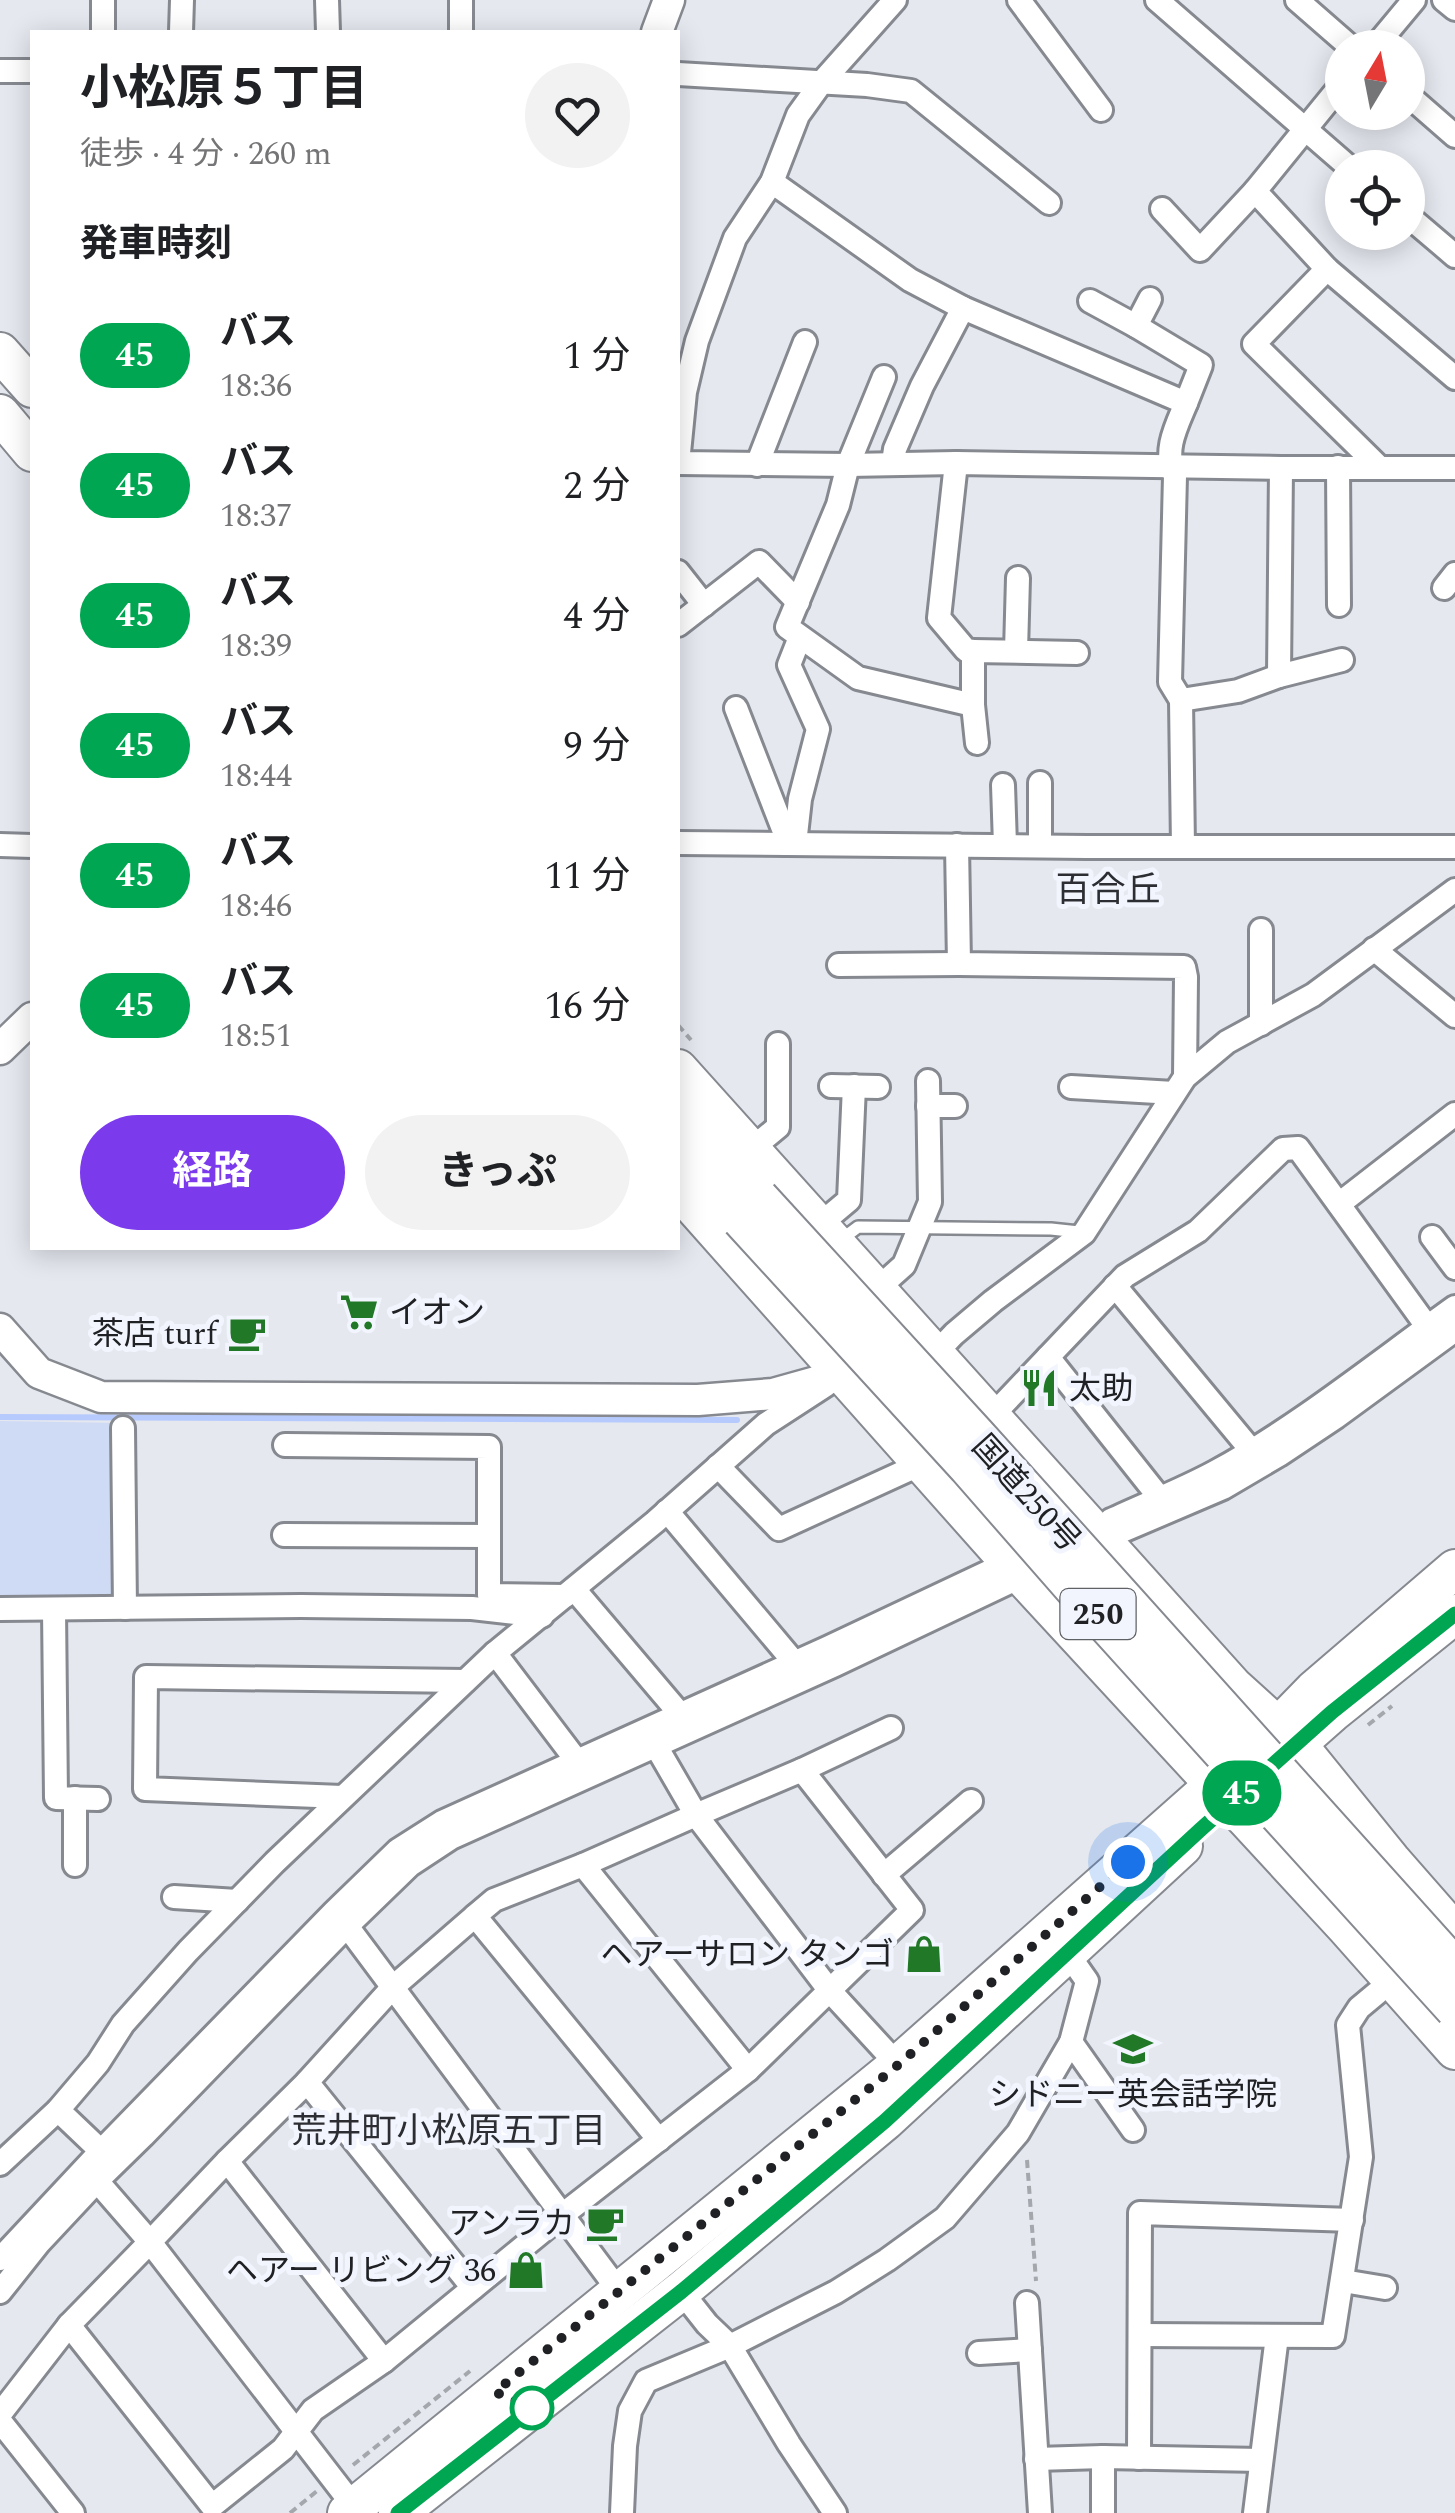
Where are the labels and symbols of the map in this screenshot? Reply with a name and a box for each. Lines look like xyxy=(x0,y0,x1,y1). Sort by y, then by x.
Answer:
north arrow xyxy=(1325,30,1425,130)
district label: 百合丘 xyxy=(1055,864,1161,917)
place label: イオン xyxy=(389,1289,485,1338)
supermarket icon: イオン xyxy=(338,1291,380,1333)
place label: 茶店 turf xyxy=(92,1310,220,1359)
cafe icon: 茶店 turf xyxy=(226,1312,268,1354)
place label: 太助 xyxy=(1069,1365,1133,1414)
restaurant icon: 太助 xyxy=(1018,1367,1060,1409)
street label: 国道250号 xyxy=(959,1424,1092,1564)
road number: 250 xyxy=(1060,1589,1136,1639)
line badge: 45 xyxy=(1197,1760,1287,1826)
your location xyxy=(1103,1837,1153,1887)
place label: ヘアーサロン タンゴ xyxy=(601,1931,894,1980)
shop icon: ヘアーサロン タンゴ xyxy=(903,1933,945,1975)
school or university icon: シドニー英会話学院 xyxy=(1112,2028,1154,2070)
place label: シドニー英会話学院 xyxy=(989,2071,1277,2120)
district label: 荒井町小松原五丁目 xyxy=(291,2105,607,2158)
place label: アンラカ xyxy=(448,2200,575,2249)
cafe icon: アンラカ xyxy=(584,2202,626,2244)
place label: ヘアー リビング 36 xyxy=(226,2247,496,2296)
shop icon: ヘアー リビング 36 xyxy=(505,2249,547,2291)
unlabelled marker xyxy=(511,2387,553,2429)

